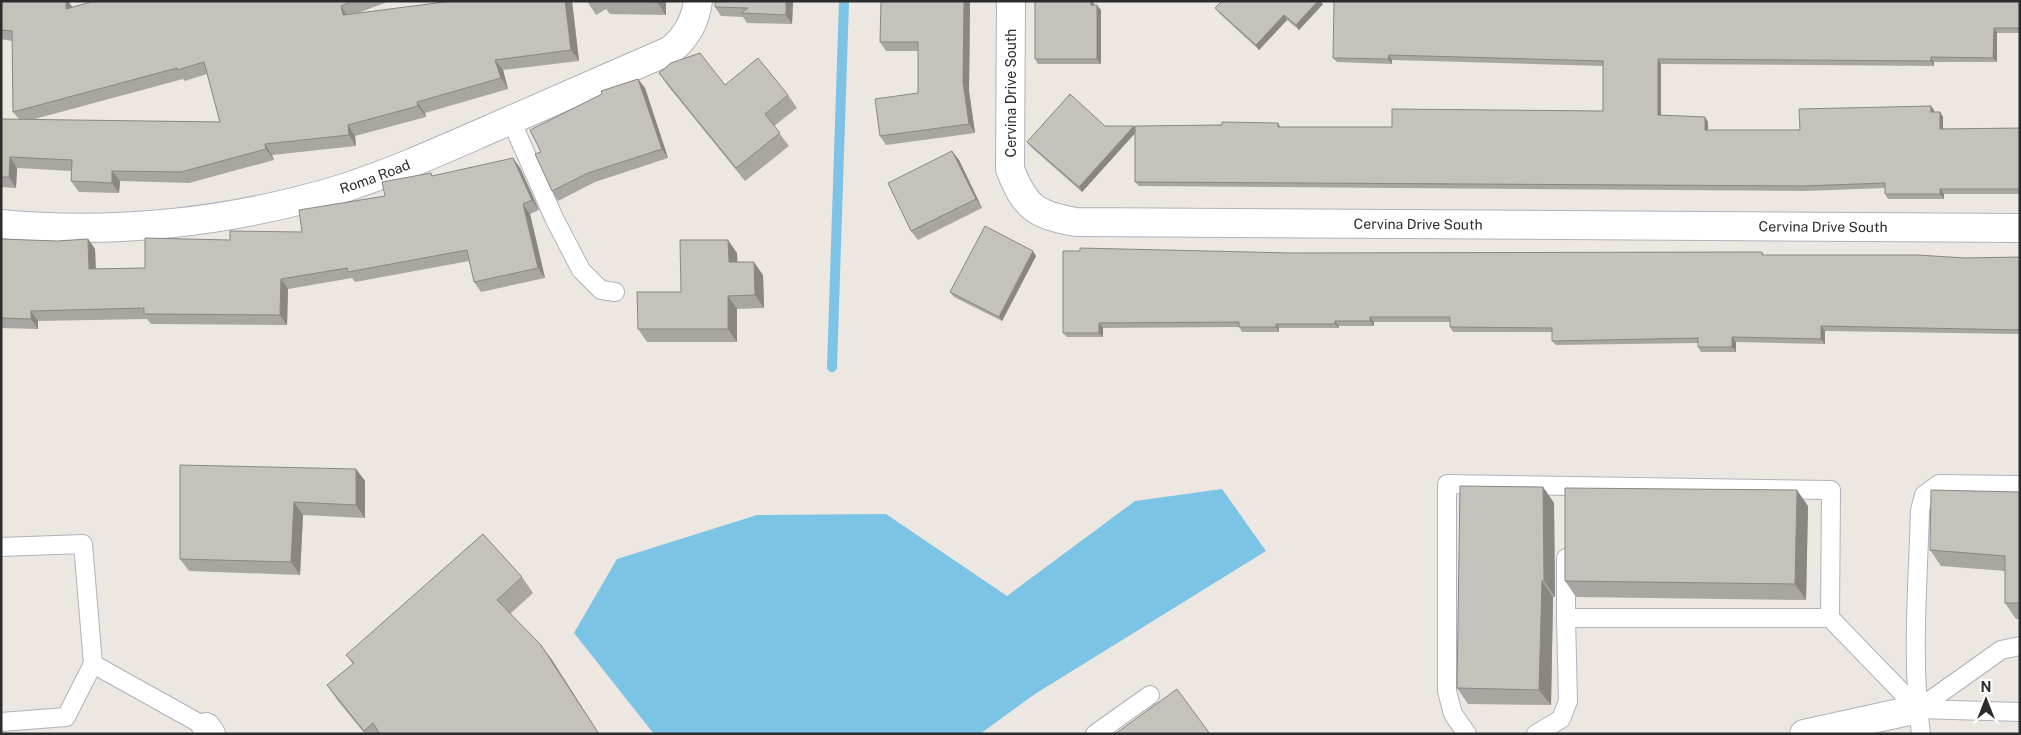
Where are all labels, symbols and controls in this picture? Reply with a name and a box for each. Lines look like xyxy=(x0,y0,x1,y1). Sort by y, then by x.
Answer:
street label: Cervina Drive South xyxy=(1003,29,1019,157)
street label: Roma Road xyxy=(338,156,412,197)
street label: Cervina Drive South xyxy=(1354,216,1483,233)
street label: Cervina Drive South xyxy=(1759,218,1888,235)
north arrow xyxy=(1961,675,2011,725)
text: N xyxy=(1981,679,1991,695)

